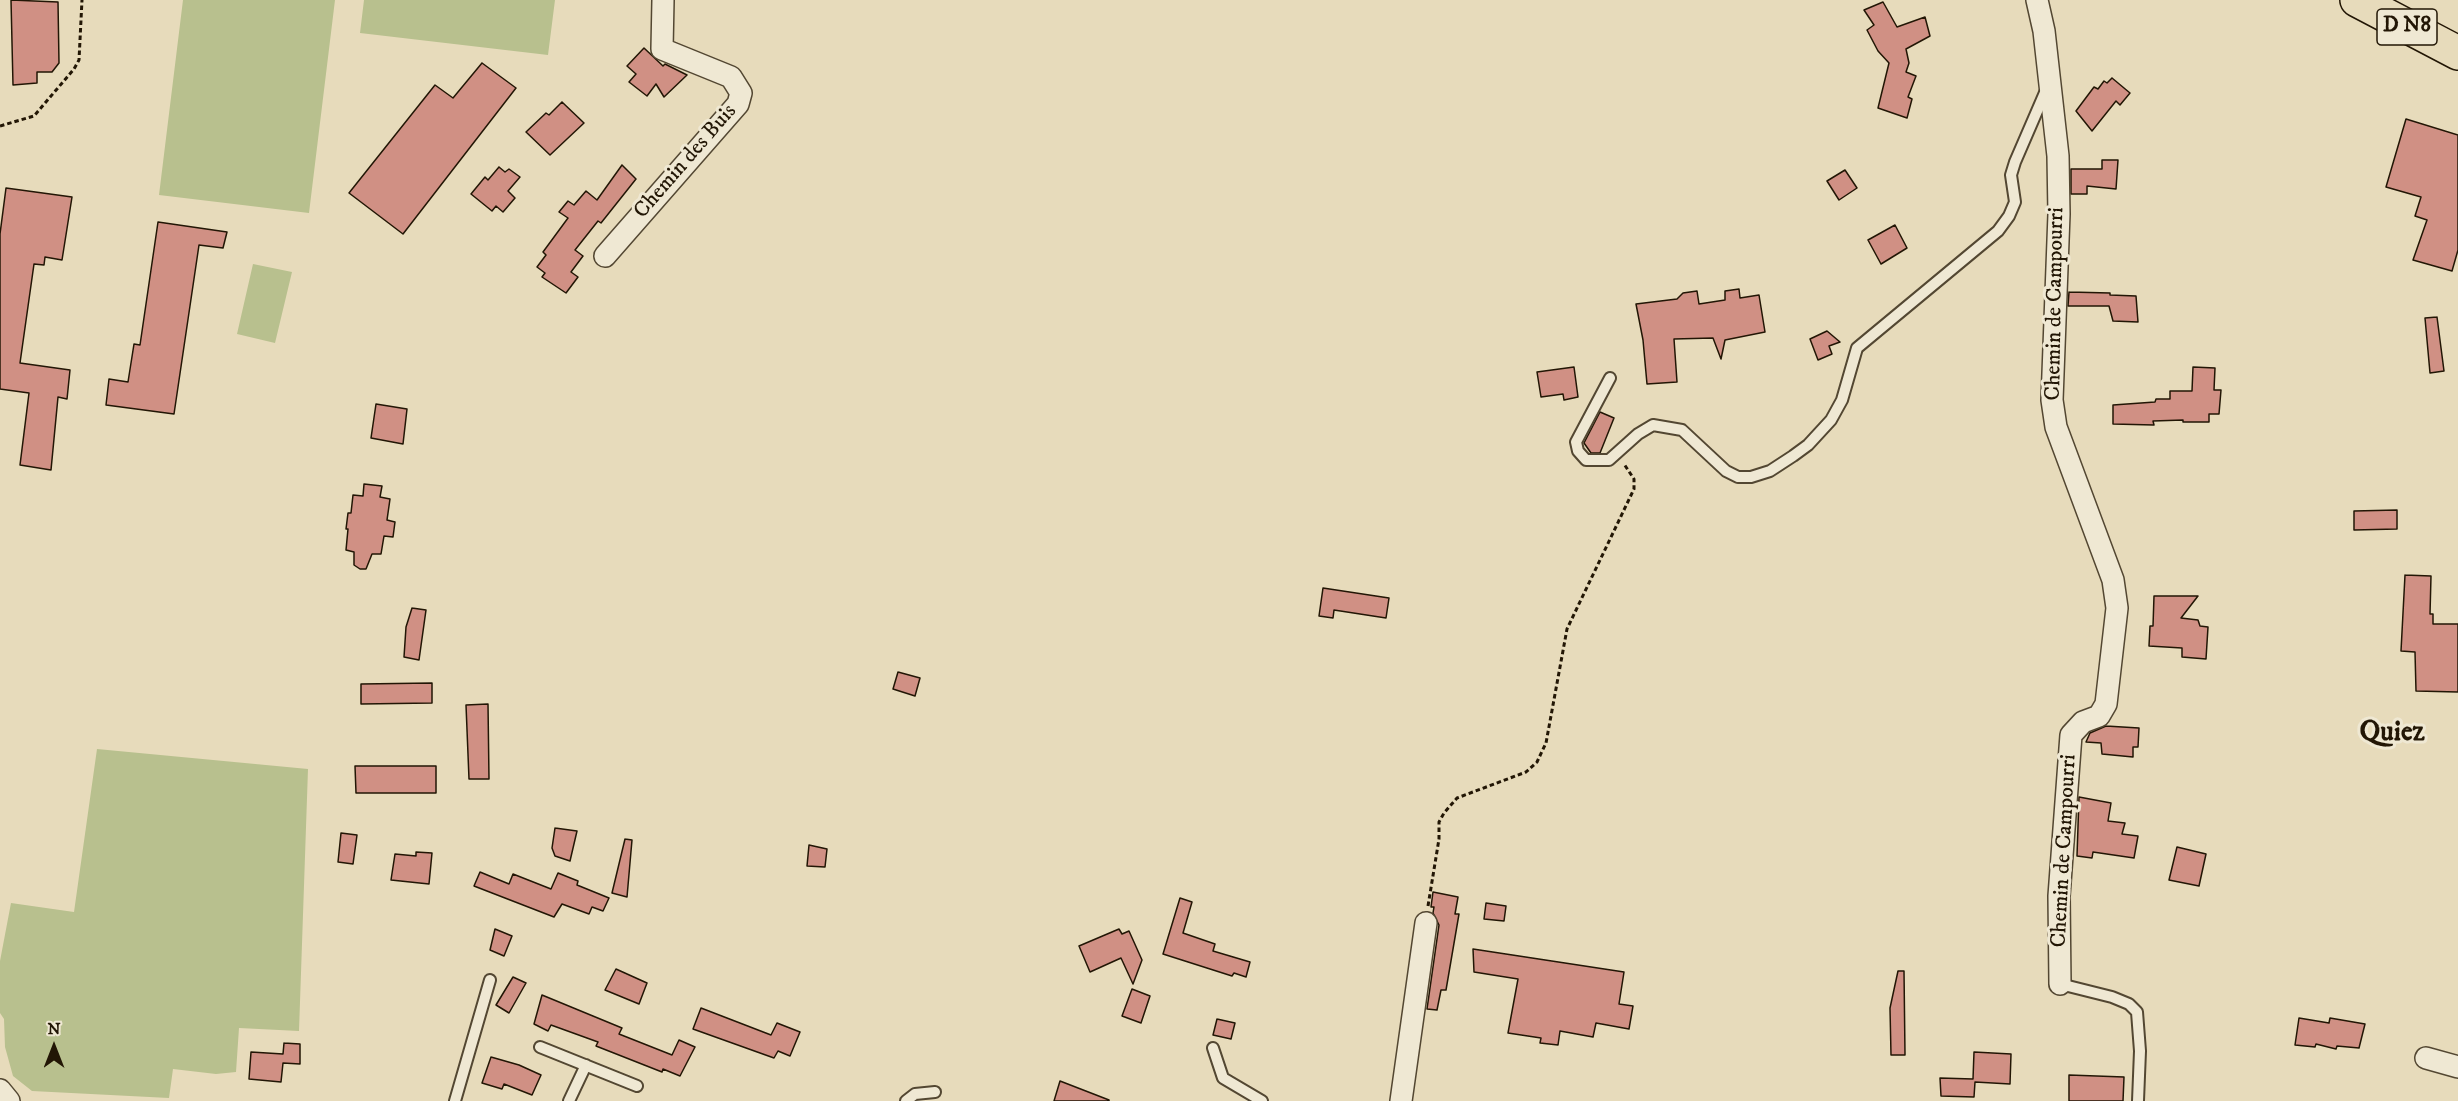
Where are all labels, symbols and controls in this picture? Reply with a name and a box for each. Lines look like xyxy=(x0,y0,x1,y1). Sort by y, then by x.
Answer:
road number: D N8 xyxy=(2377,9,2437,45)
street label: Chemin des Buis xyxy=(629,99,743,225)
street label: Chemin de Campourri xyxy=(2041,207,2071,401)
district label: Quiez xyxy=(2359,717,2425,751)
street label: Chemin de Campourri xyxy=(2047,754,2083,948)
north arrow xyxy=(24,1017,84,1077)
text: N xyxy=(47,1019,61,1039)

